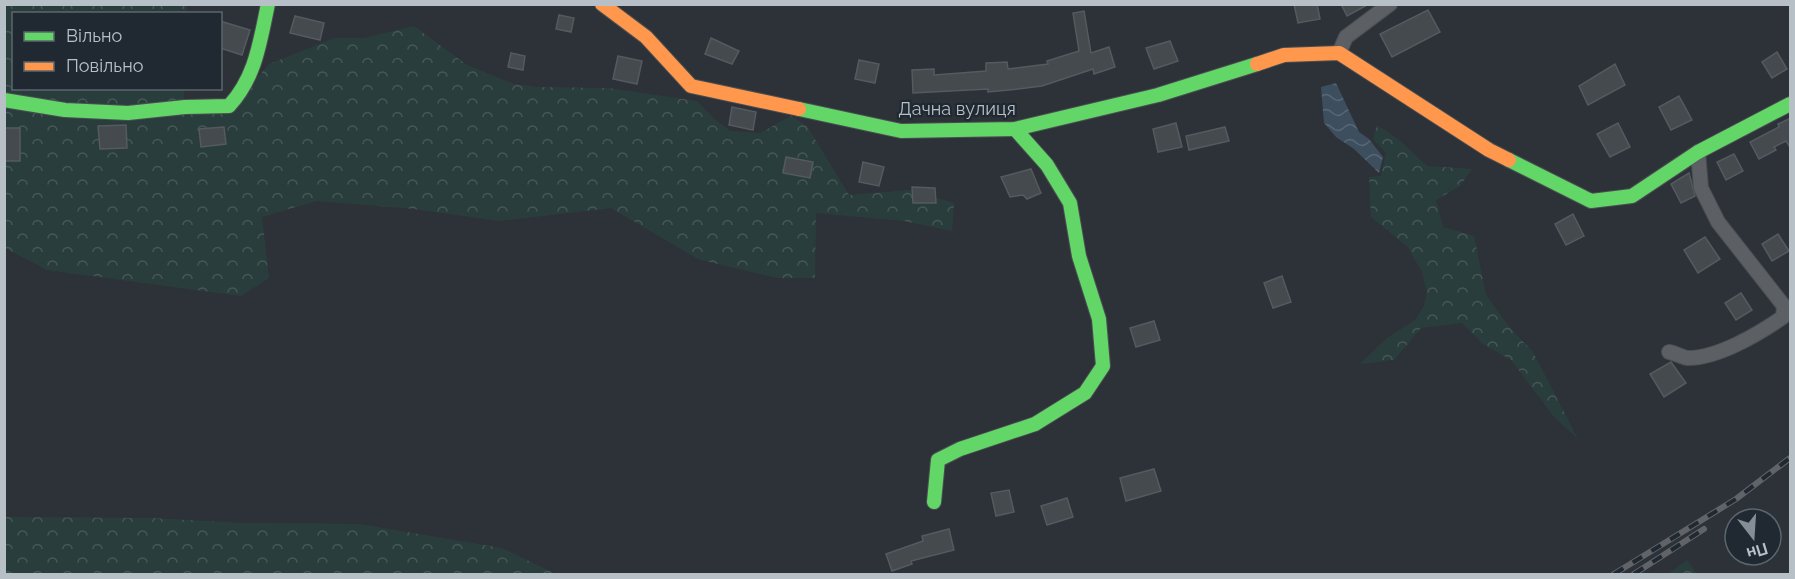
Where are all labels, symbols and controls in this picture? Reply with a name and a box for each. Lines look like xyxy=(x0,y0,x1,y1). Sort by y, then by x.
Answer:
legend xyxy=(12,12,222,90)
text: Вільно xyxy=(66,25,122,46)
text: Повільно xyxy=(66,55,144,76)
street label: Дачна вулиця xyxy=(898,98,1016,119)
north arrow xyxy=(1723,507,1783,567)
text: Пн xyxy=(1744,539,1770,563)

